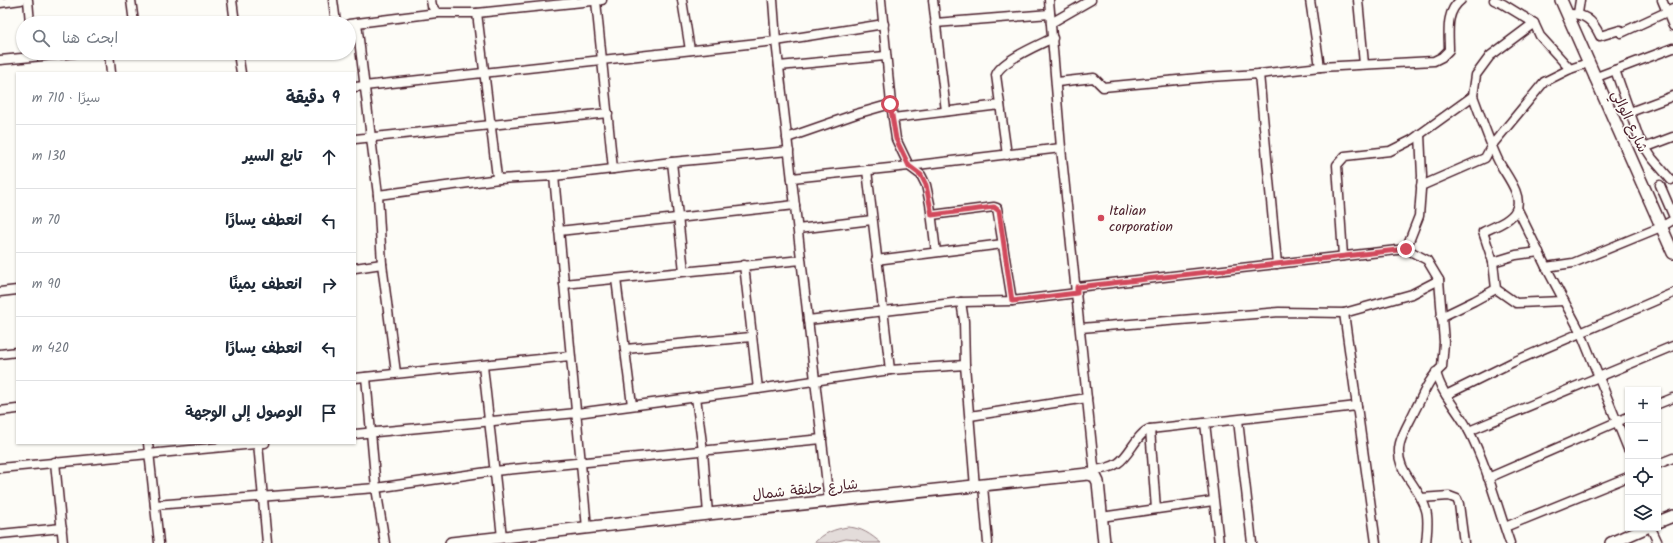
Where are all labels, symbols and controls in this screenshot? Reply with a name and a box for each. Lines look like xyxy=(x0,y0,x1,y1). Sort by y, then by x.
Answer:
search box xyxy=(16,16,356,60)
icon: search xyxy=(30,27,52,49)
text: ابحث هنا xyxy=(62,27,118,51)
text: 9 دقيقة xyxy=(286,85,340,112)
street label: شارع الوالي xyxy=(1604,87,1653,157)
text: سيرًا · 710 m xyxy=(32,88,100,109)
route start xyxy=(881,95,899,113)
text: تابع السير xyxy=(243,145,302,169)
text: 130 m xyxy=(32,146,66,167)
icon: ahead xyxy=(318,146,340,168)
place label: Italian corporation xyxy=(1109,200,1173,238)
text: انعطف يسارًا xyxy=(225,209,302,233)
text: 70 m xyxy=(32,210,60,231)
icon: left xyxy=(318,210,340,232)
marker: Italian corporation xyxy=(1096,213,1106,223)
route end xyxy=(1397,240,1415,258)
text: انعطف يمينًا xyxy=(229,273,302,297)
text: 90 m xyxy=(32,274,60,295)
icon: right xyxy=(318,274,340,296)
text: انعطف يسارًا xyxy=(225,337,302,361)
text: 420 m xyxy=(32,338,69,359)
icon: left xyxy=(318,338,340,360)
map controls xyxy=(1625,387,1661,531)
button: + xyxy=(1625,387,1661,423)
text: الوصول إلى الوجهة xyxy=(185,401,302,425)
icon: arrive xyxy=(318,402,340,424)
button: − xyxy=(1625,423,1661,459)
button: locate xyxy=(1625,459,1661,495)
street label: شارع حلنقة شمال xyxy=(751,474,859,506)
button: layers xyxy=(1625,495,1661,531)

